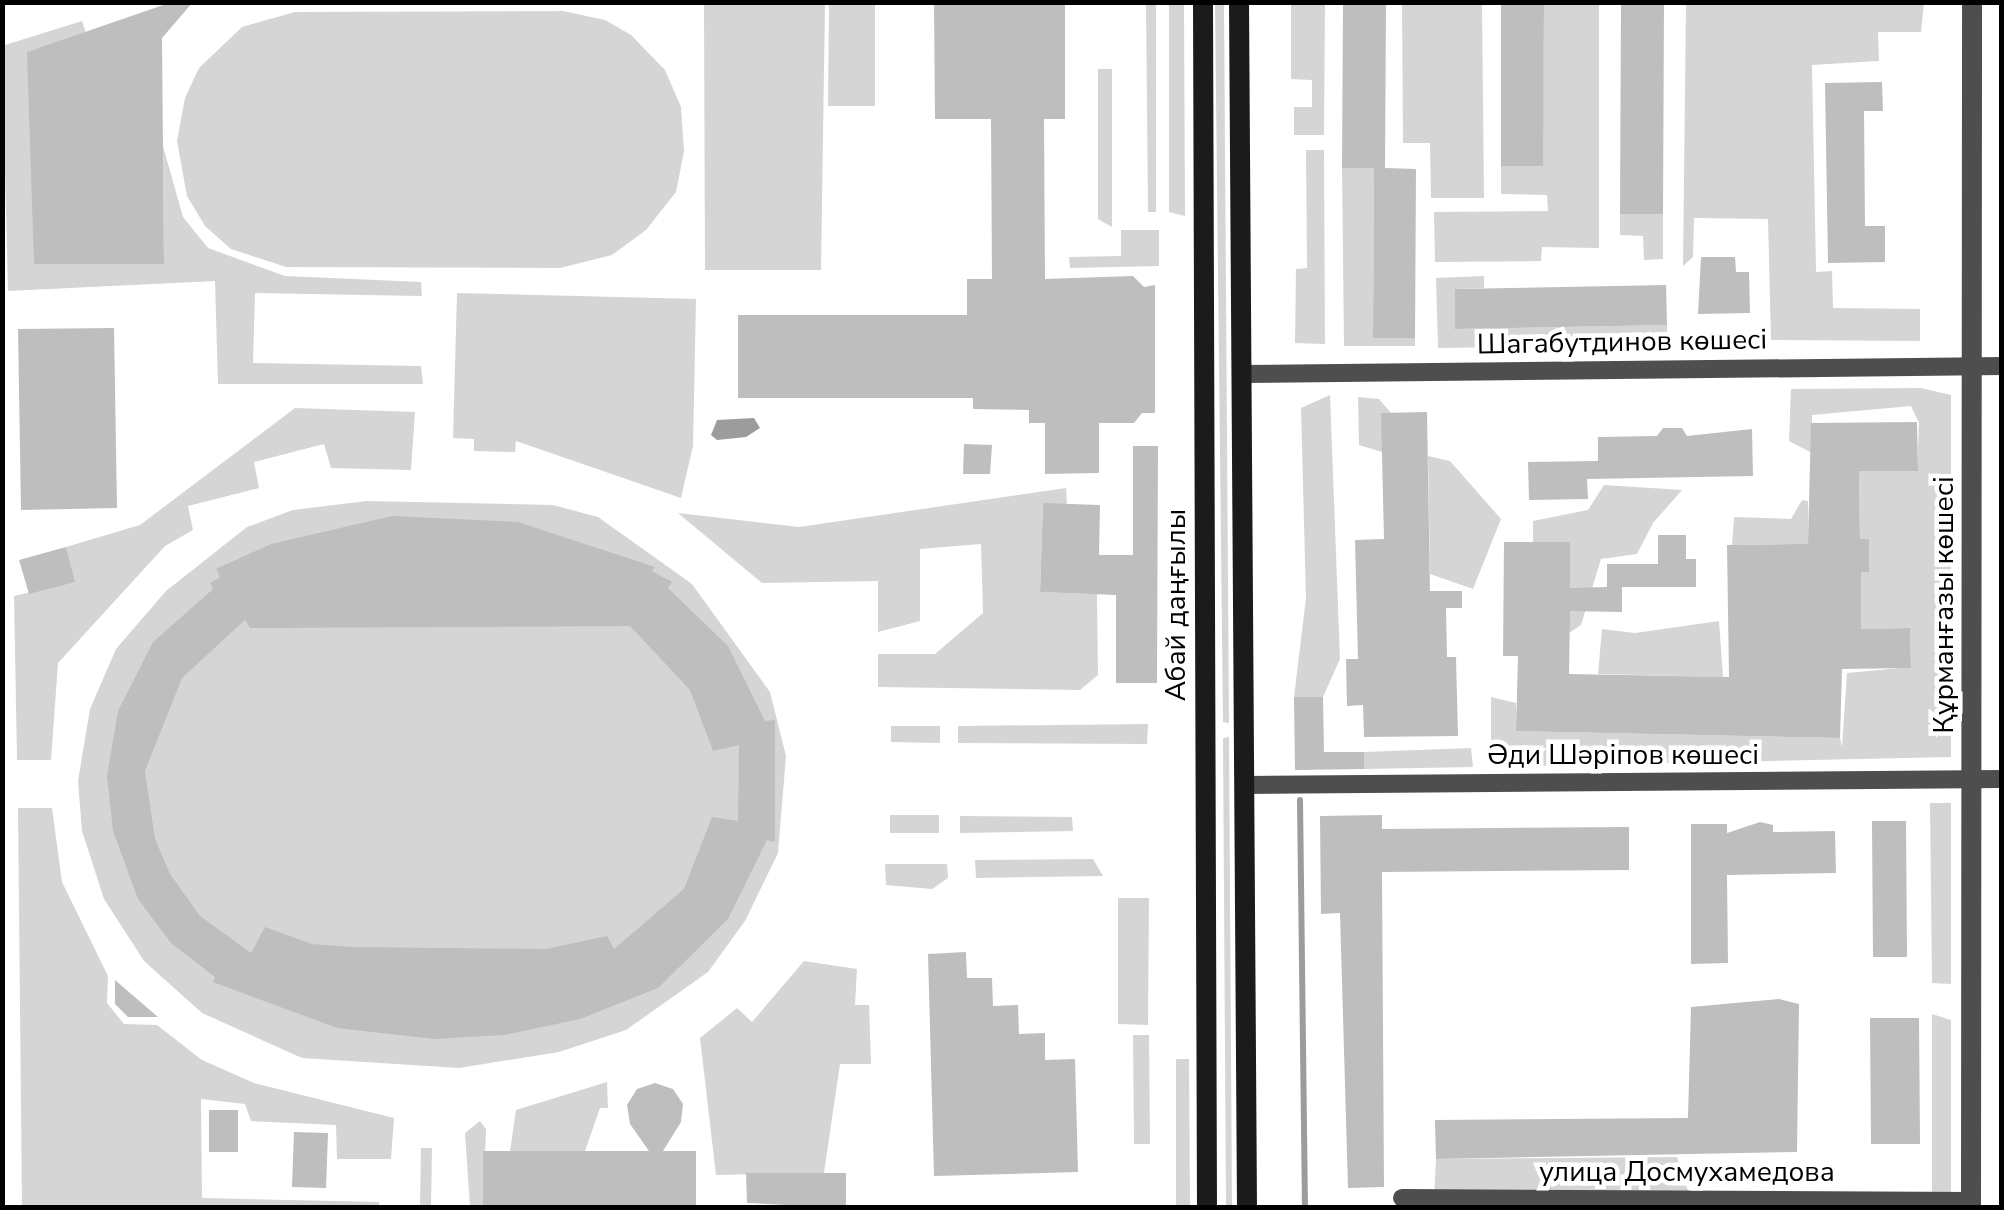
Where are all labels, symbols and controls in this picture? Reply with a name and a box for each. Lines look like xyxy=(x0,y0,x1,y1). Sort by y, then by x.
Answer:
street label: Шагабутдинов көшесі xyxy=(1476,323,1768,361)
street label: Құрманғазы көшесі xyxy=(1927,476,1961,734)
street label: Абай даңғылы xyxy=(1159,509,1193,701)
street label: Әди Шәріпов көшесі xyxy=(1487,738,1759,772)
street label: улица Досмухамедова xyxy=(1539,1155,1835,1189)

